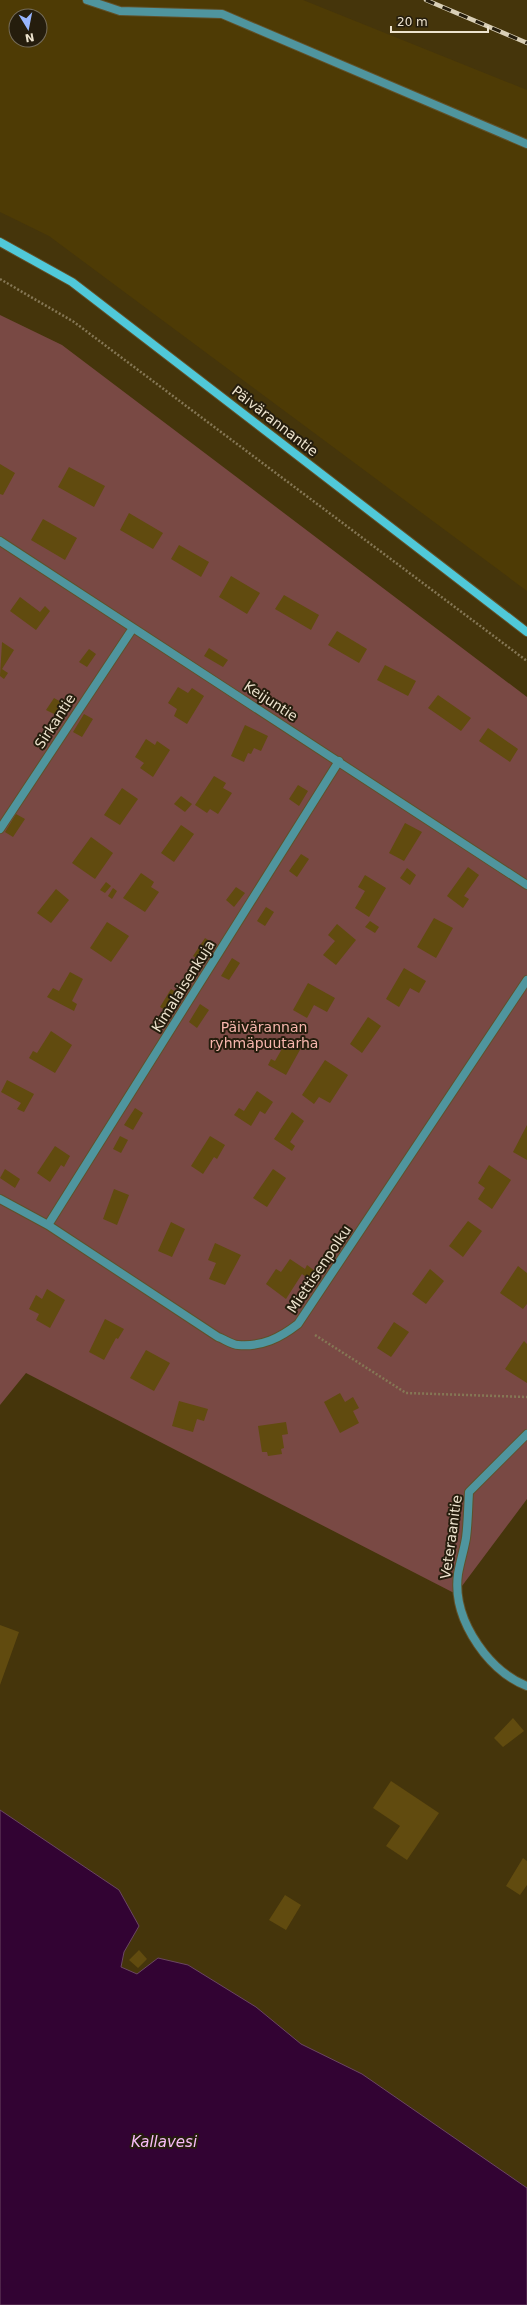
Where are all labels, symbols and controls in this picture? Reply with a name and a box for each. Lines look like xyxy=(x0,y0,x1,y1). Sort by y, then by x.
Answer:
north arrow xyxy=(8,8,48,48)
scale bar xyxy=(391,8,488,34)
text: 20 m xyxy=(397,15,428,29)
text: N xyxy=(24,30,35,45)
street label: Päivärannantie xyxy=(229,382,321,460)
street label: Keijuntie xyxy=(241,678,301,724)
street label: Sirkantie xyxy=(31,691,79,751)
street label: Kimalaisenkuja xyxy=(148,937,218,1035)
park label: Päivärannan ryhmäpuutarha xyxy=(210,1019,318,1051)
street label: Miettisenpolku xyxy=(284,1222,354,1316)
street label: Veteraanitie xyxy=(437,1494,465,1580)
water label: Kallavesi xyxy=(131,2133,198,2151)

